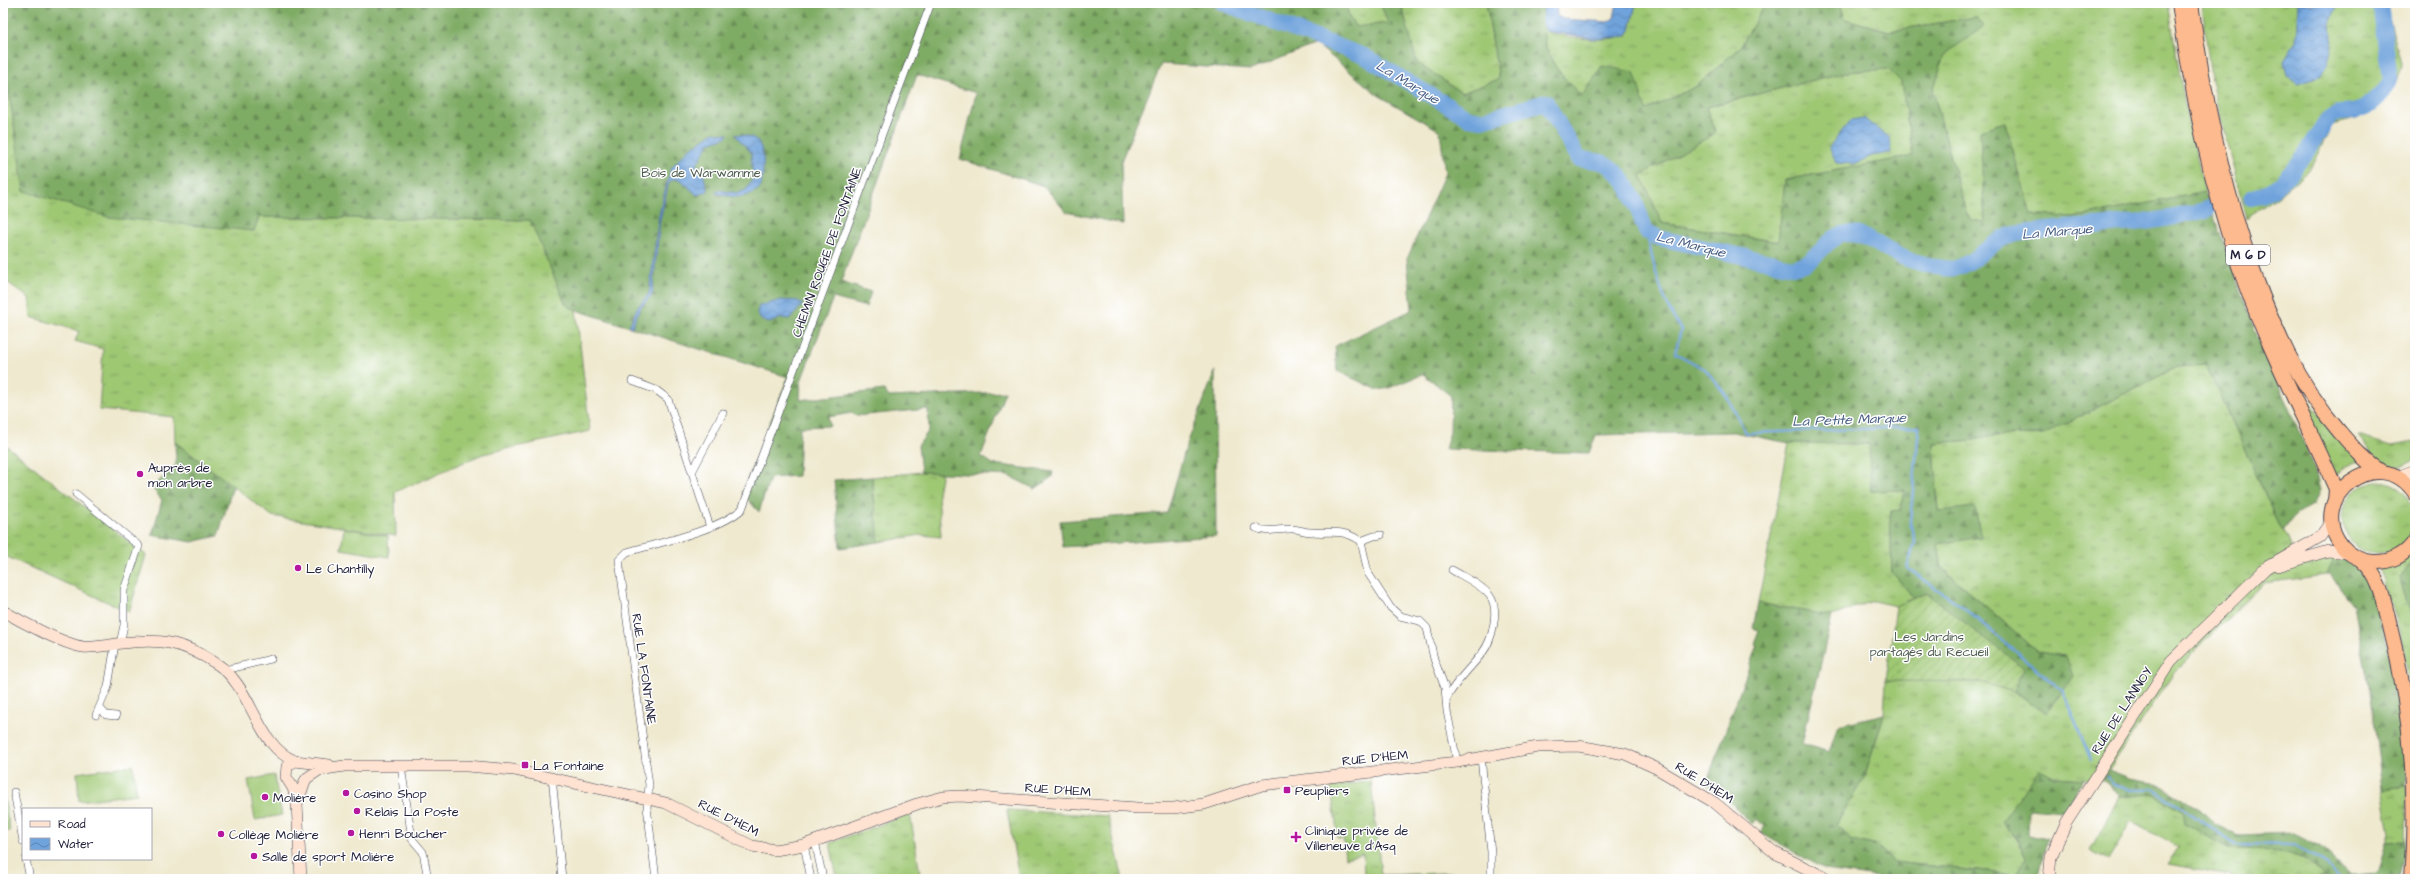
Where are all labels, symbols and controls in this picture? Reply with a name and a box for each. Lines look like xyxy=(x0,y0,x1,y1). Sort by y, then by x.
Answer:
water label: La Marque xyxy=(1372,56,1444,110)
park label: Bois de Warwamme xyxy=(641,164,761,182)
street label: CHEMIN ROUGE DE FONTAINE xyxy=(788,165,866,340)
water label: La Marque xyxy=(2021,219,2095,245)
water label: La Marque xyxy=(1654,227,1729,264)
road number: M 6 D xyxy=(2226,245,2270,265)
water label: La Petite Marque xyxy=(1792,408,1908,432)
place label: Auprès de mon arbre xyxy=(148,459,212,492)
marker: Auprès de mon arbre xyxy=(135,469,145,479)
place label: Le Chantilly xyxy=(306,560,374,579)
marker: Le Chantilly xyxy=(293,563,303,573)
street label: RUE LA FONTAINE xyxy=(627,612,661,726)
park label: Les Jardins partagés du Recueil xyxy=(1869,628,1989,662)
street label: RUE DE LANNOY xyxy=(2087,664,2157,757)
street label: RUE D'HEM xyxy=(1341,746,1409,770)
place label: La Fontaine xyxy=(533,757,604,775)
street label: RUE D'HEM xyxy=(1672,758,1738,808)
marker: La Fontaine xyxy=(520,760,530,770)
street label: RUE D'HEM xyxy=(1024,779,1092,801)
place label: Peupliers xyxy=(1295,782,1349,800)
place label: Casino Shop xyxy=(354,785,427,803)
marker: Peupliers xyxy=(1282,785,1292,795)
marker: Casino Shop xyxy=(341,788,351,798)
place label: Molière xyxy=(273,789,316,807)
marker: Molière xyxy=(260,792,270,802)
street label: RUE D'HEM xyxy=(695,795,762,841)
place label: Relais La Poste xyxy=(365,803,459,821)
marker: Relais La Poste xyxy=(352,806,362,816)
legend xyxy=(22,808,152,860)
text: Road xyxy=(58,816,86,833)
place label: Clinique privée de Villeneuve d'Asq xyxy=(1305,822,1408,855)
place label: Henri Boucher xyxy=(359,825,447,843)
place label: Collège Molière xyxy=(229,826,319,845)
marker: Henri Boucher xyxy=(346,828,356,838)
marker: Collège Molière xyxy=(216,829,226,839)
marker: Clinique privée de Villeneuve d'Asq xyxy=(1290,831,1302,843)
text: Water xyxy=(58,836,94,853)
place label: Salle de sport Molière xyxy=(262,848,394,866)
marker: Salle de sport Molière xyxy=(249,851,259,861)

